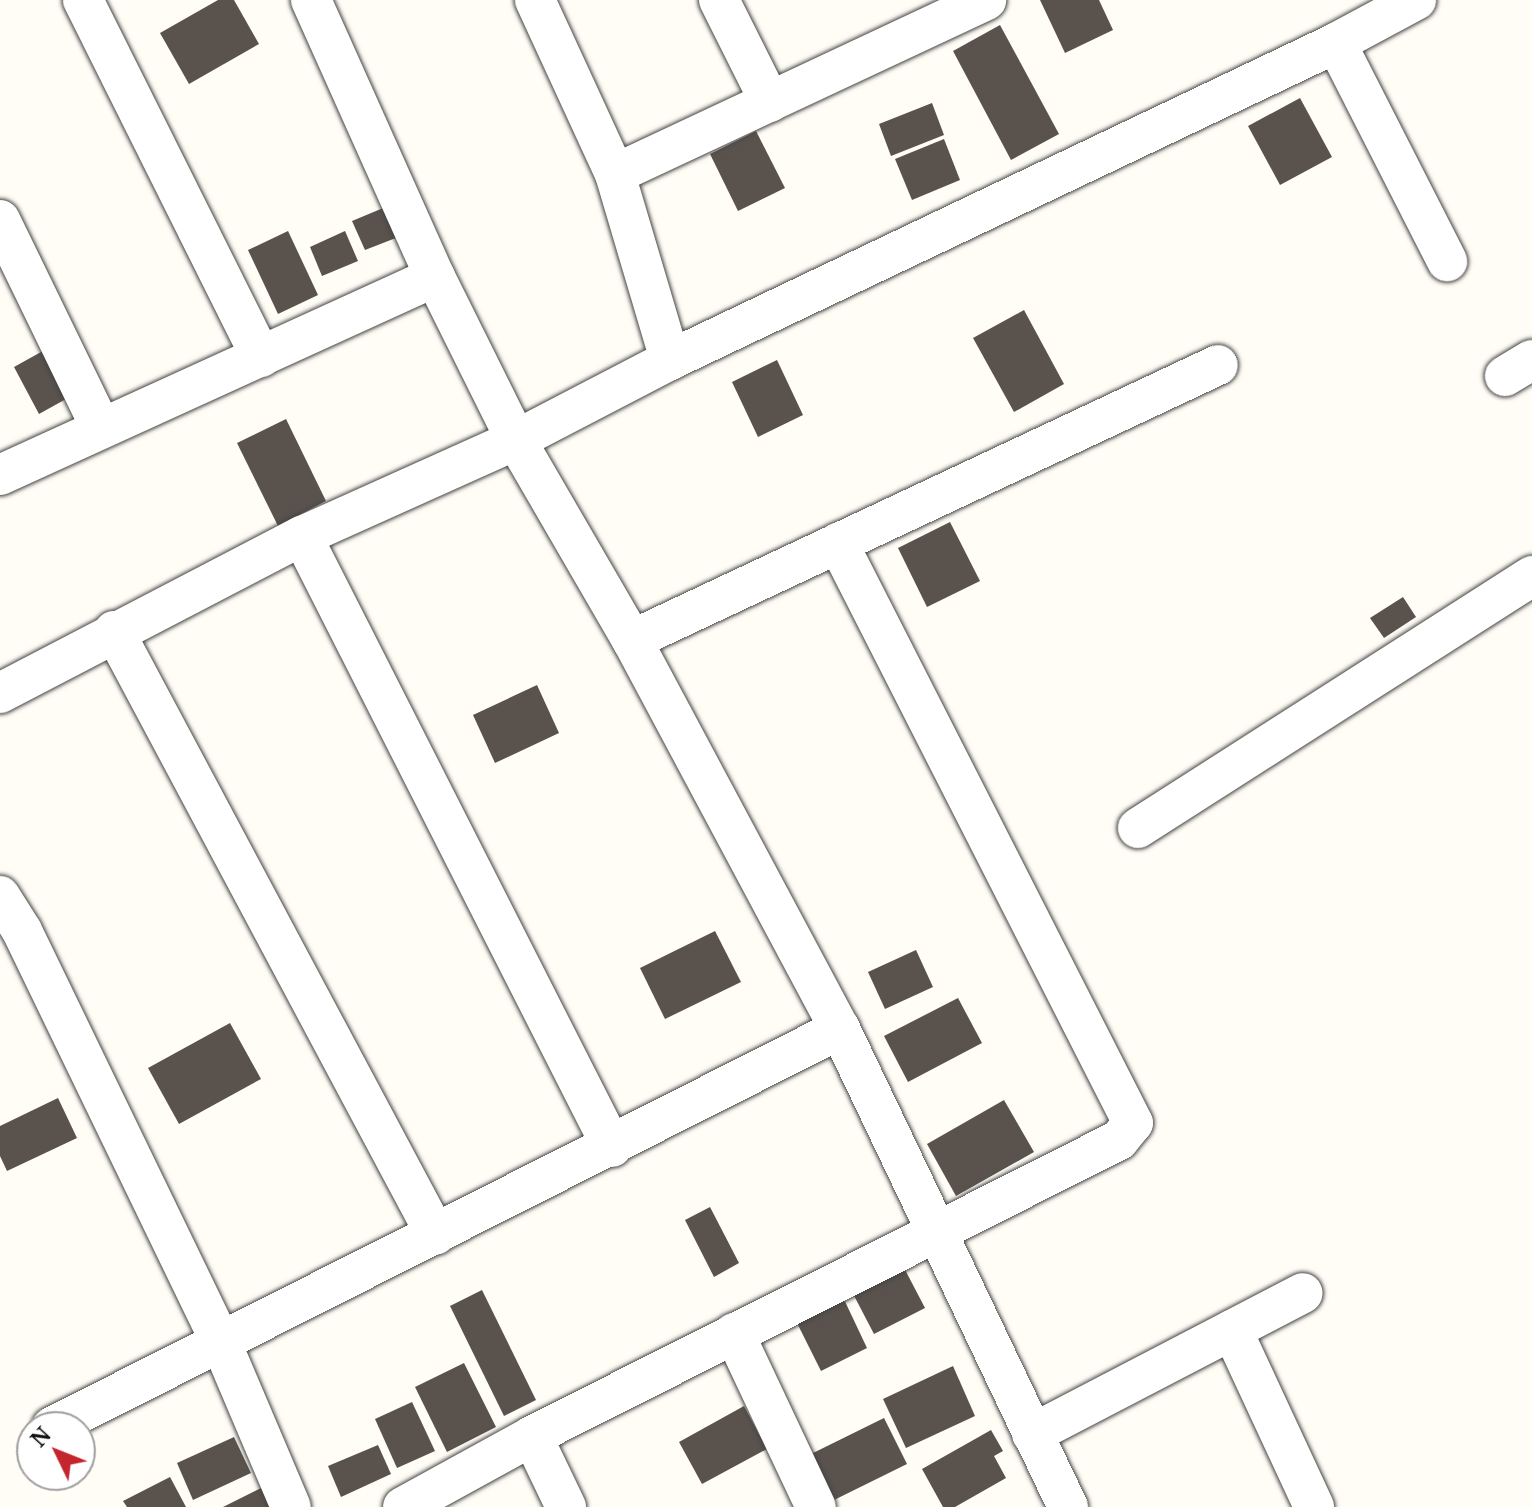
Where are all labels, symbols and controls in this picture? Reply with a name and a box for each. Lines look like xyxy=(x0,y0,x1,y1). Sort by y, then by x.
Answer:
north arrow xyxy=(16,1411,96,1491)
text: N xyxy=(23,1419,57,1453)

